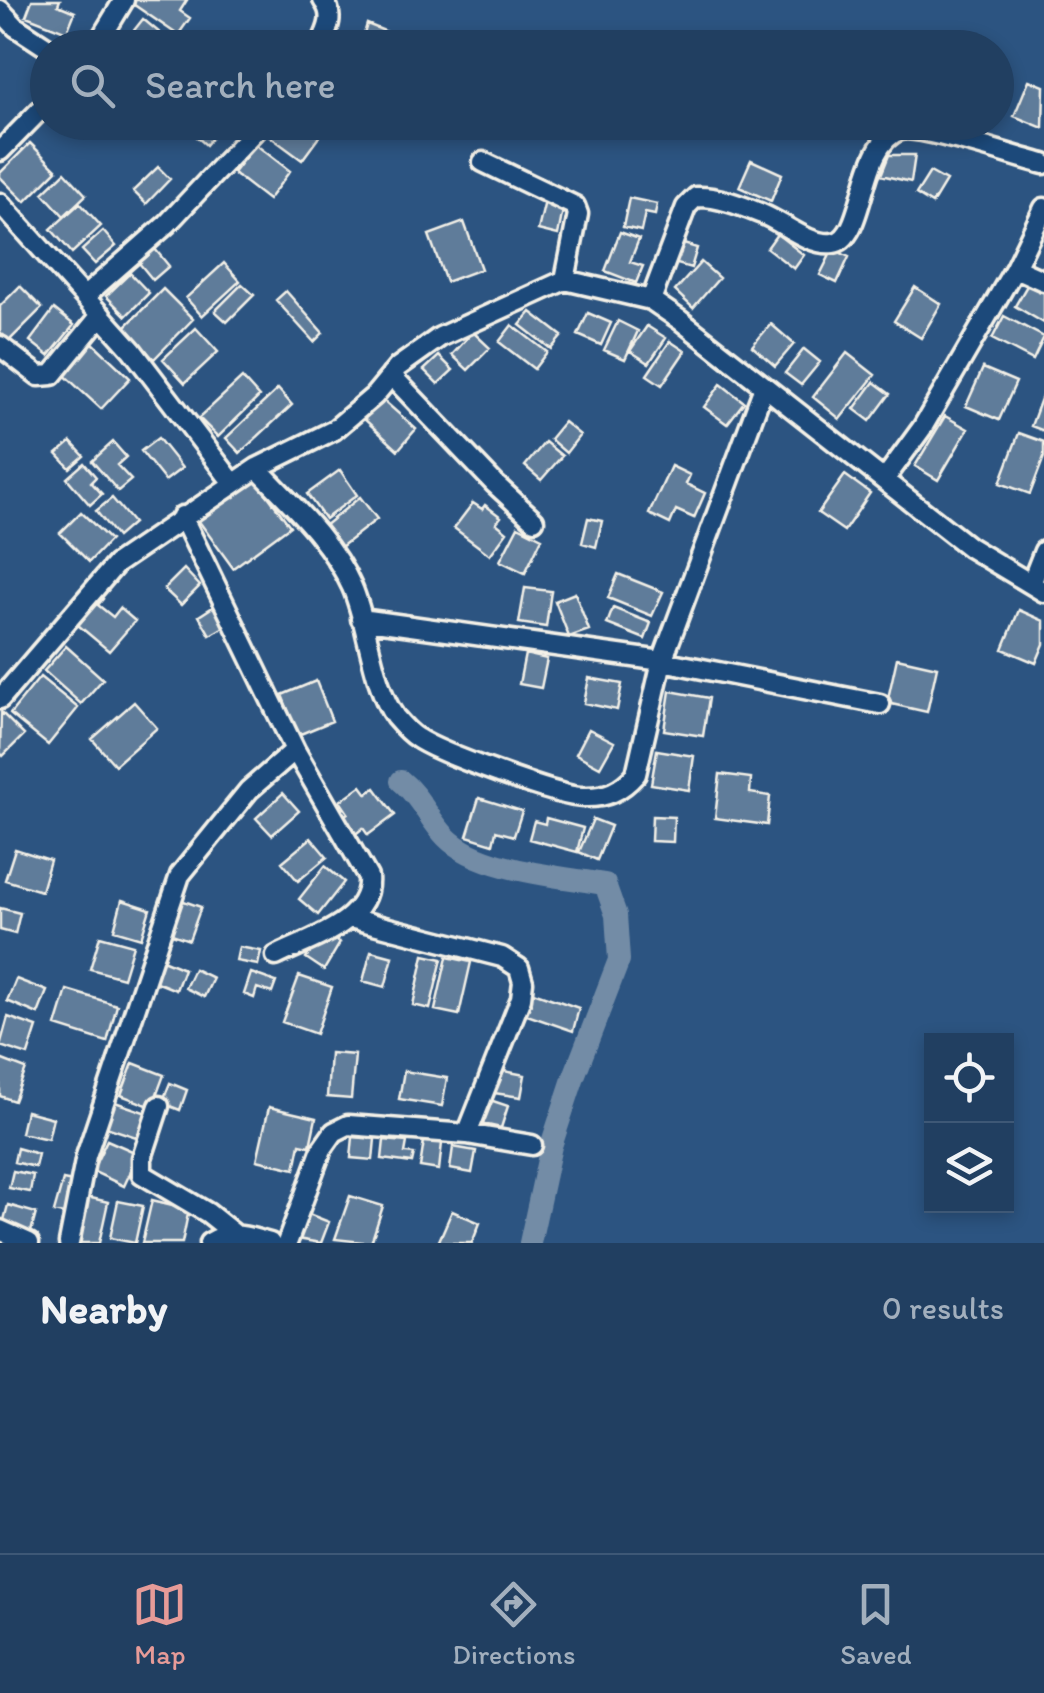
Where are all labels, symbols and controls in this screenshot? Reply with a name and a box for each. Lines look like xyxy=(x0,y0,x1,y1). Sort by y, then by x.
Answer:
search box xyxy=(30,30,1014,140)
icon: search xyxy=(65,58,120,113)
text: Search here xyxy=(145,62,336,108)
map controls xyxy=(924,1033,1014,1213)
button: locate xyxy=(924,1033,1014,1123)
button: layers xyxy=(924,1123,1014,1213)
text: Nearby xyxy=(40,1283,167,1334)
text: 0 results xyxy=(882,1289,1004,1327)
tab: Map xyxy=(132,1577,187,1671)
tab: Directions xyxy=(452,1577,575,1671)
tab: Saved xyxy=(840,1577,912,1671)

